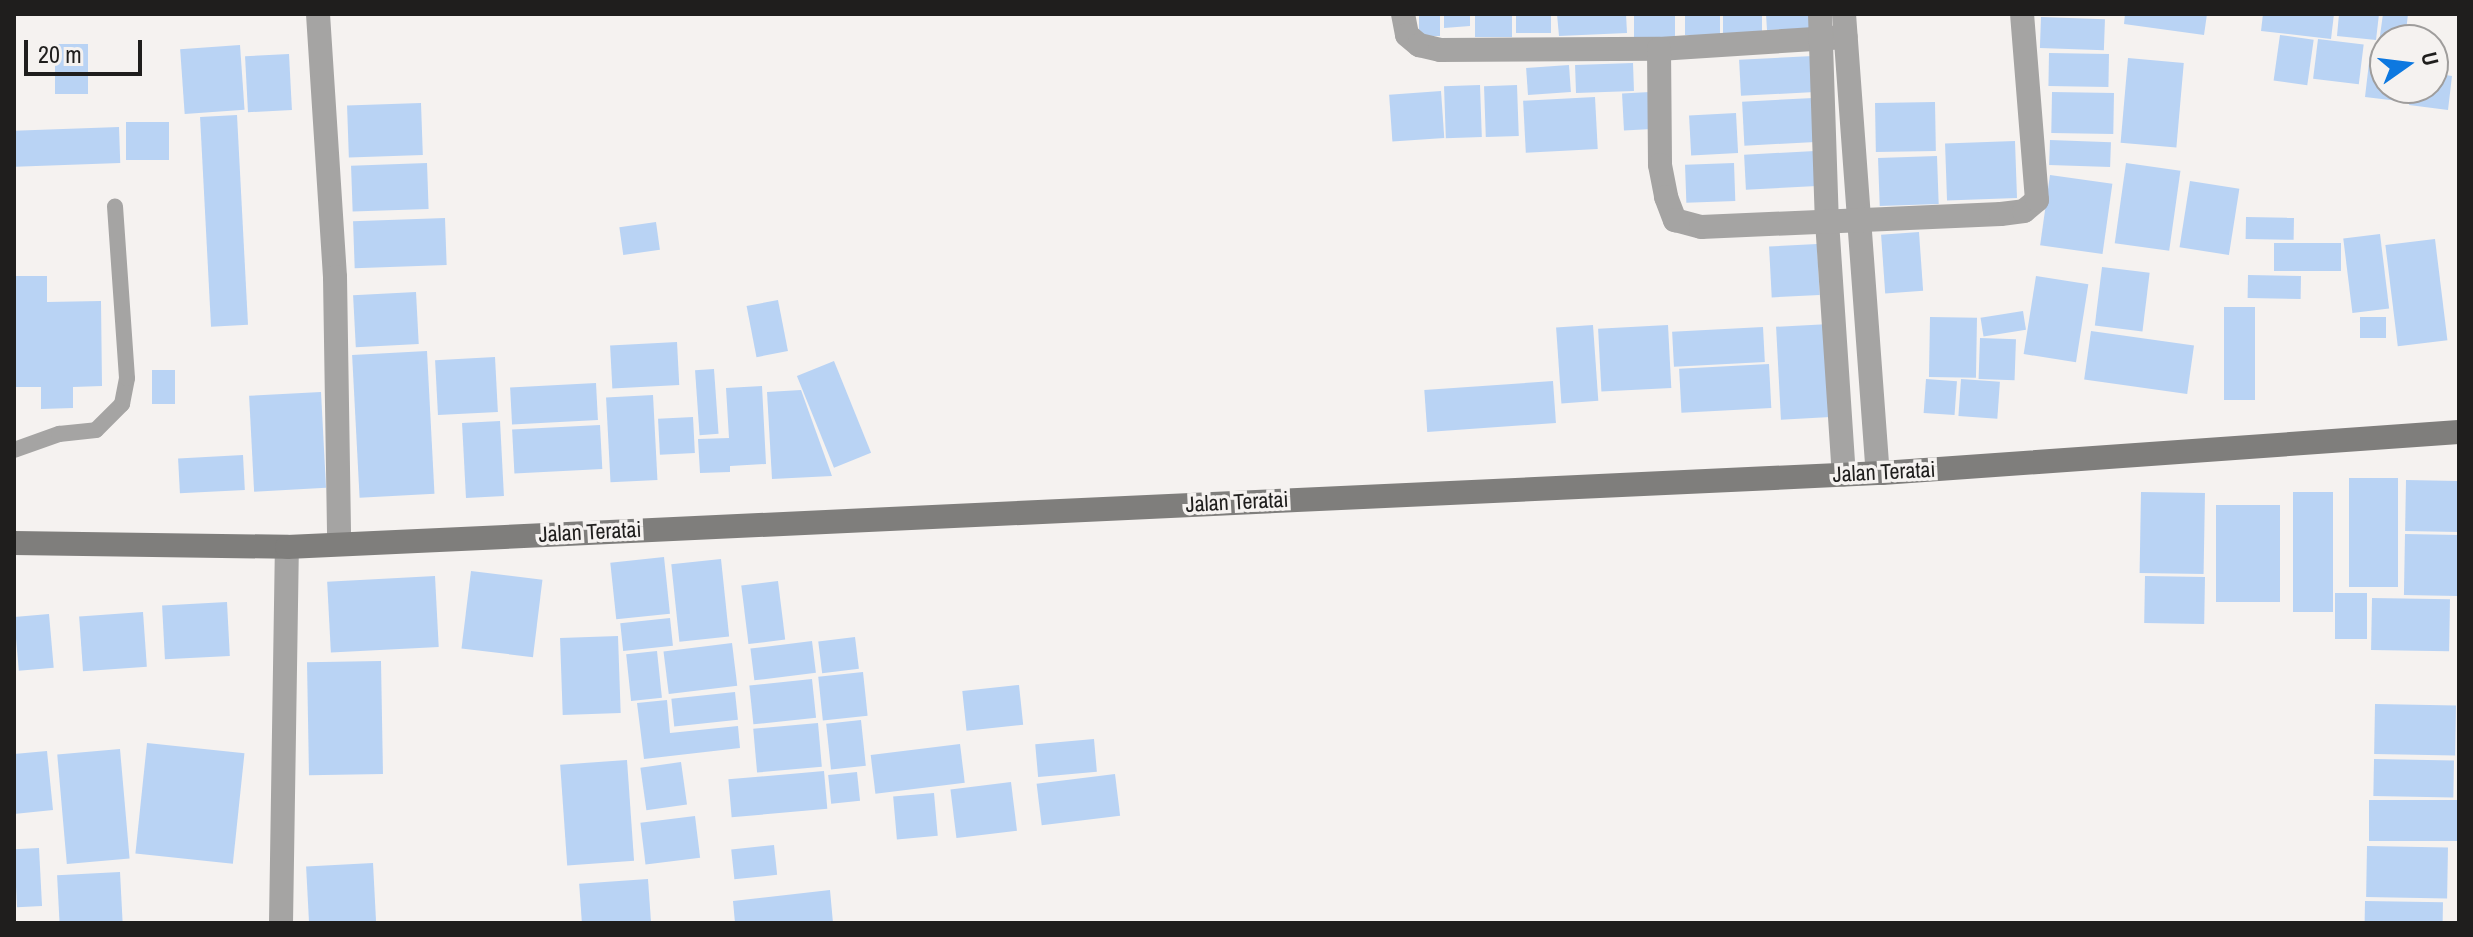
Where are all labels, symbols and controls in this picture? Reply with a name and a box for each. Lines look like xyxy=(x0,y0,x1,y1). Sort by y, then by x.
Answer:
scale bar xyxy=(28,24,146,74)
north arrow xyxy=(2369,24,2449,104)
text: 20 m xyxy=(38,38,82,70)
text: U xyxy=(2414,49,2446,69)
street label: Jalan Teratai xyxy=(1832,456,1936,488)
street label: Jalan Teratai xyxy=(1185,486,1289,518)
street label: Jalan Teratai xyxy=(538,516,642,548)

